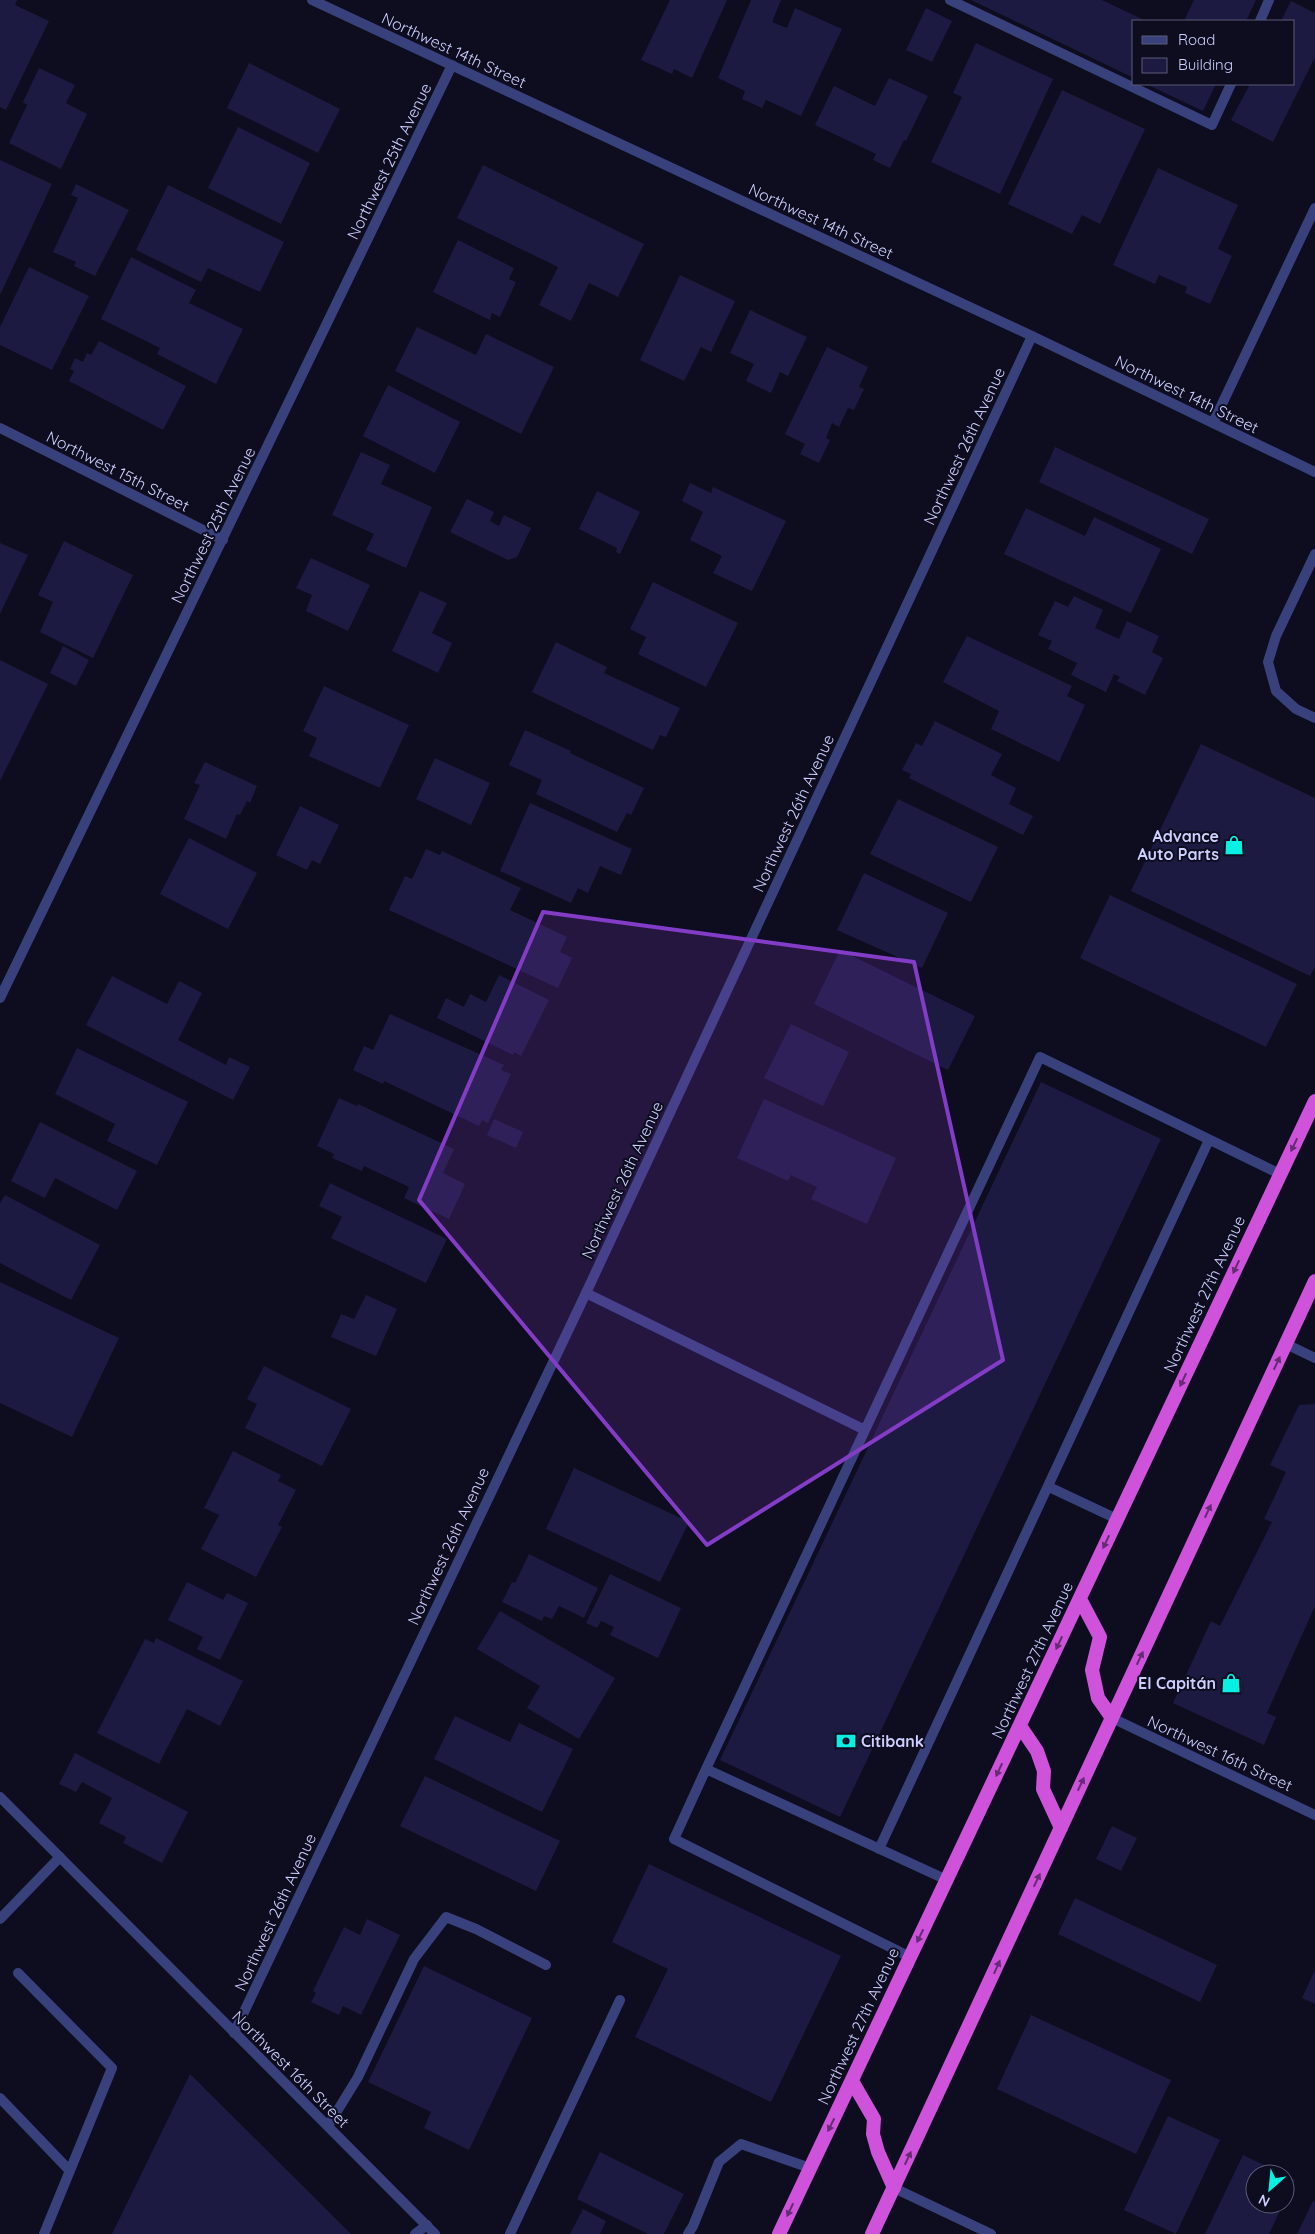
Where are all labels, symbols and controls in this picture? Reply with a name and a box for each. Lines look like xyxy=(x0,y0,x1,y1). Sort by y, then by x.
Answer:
street label: Northwest 14th Street xyxy=(379,8,529,92)
legend xyxy=(1132,20,1295,85)
text: Road xyxy=(1178,30,1215,49)
text: Building xyxy=(1178,55,1233,74)
street label: Northwest 25th Avenue xyxy=(342,80,436,242)
street label: Northwest 14th Street xyxy=(746,179,896,263)
street label: Northwest 14th Street xyxy=(1112,351,1262,437)
street label: Northwest 26th Avenue xyxy=(919,364,1009,528)
street label: Northwest 15th Street xyxy=(43,426,193,516)
street label: Northwest 25th Avenue xyxy=(166,444,260,606)
street label: Northwest 26th Avenue xyxy=(748,731,838,895)
place label: Advance Auto Parts xyxy=(1137,826,1219,864)
shop icon: Advance Auto Parts xyxy=(1223,834,1245,856)
street label: Northwest 26th Avenue xyxy=(577,1098,667,1262)
one-way arrow xyxy=(1290,1138,1298,1152)
street label: Northwest 27th Avenue xyxy=(1159,1212,1249,1376)
one-way arrow xyxy=(1232,1260,1240,1274)
one-way arrow xyxy=(1272,1356,1281,1371)
one-way arrow xyxy=(1179,1373,1187,1387)
street label: Northwest 26th Avenue xyxy=(403,1464,493,1628)
one-way arrow xyxy=(1205,1504,1213,1518)
one-way arrow xyxy=(1102,1535,1110,1550)
street label: Northwest 27th Avenue xyxy=(987,1578,1077,1742)
one-way arrow xyxy=(1055,1636,1063,1650)
one-way arrow xyxy=(1136,1651,1144,1665)
shop icon: El Capitán xyxy=(1220,1672,1242,1694)
place label: El Capitán xyxy=(1138,1673,1216,1693)
street label: Northwest 16th Street xyxy=(1144,1711,1296,1795)
bank icon: Citibank xyxy=(835,1730,857,1752)
place label: Citibank xyxy=(861,1731,924,1751)
one-way arrow xyxy=(995,1763,1003,1777)
one-way arrow xyxy=(1078,1777,1086,1791)
street label: Northwest 26th Avenue xyxy=(230,1830,320,1994)
one-way arrow xyxy=(1033,1873,1041,1887)
one-way arrow xyxy=(916,1929,924,1943)
street label: Northwest 27th Avenue xyxy=(813,1944,903,2108)
one-way arrow xyxy=(994,1960,1002,1974)
street label: Northwest 16th Street xyxy=(228,2006,354,2132)
one-way arrow xyxy=(827,2118,835,2132)
one-way arrow xyxy=(904,2151,912,2166)
north arrow xyxy=(1245,2164,1295,2214)
text: N xyxy=(1255,2190,1273,2211)
one-way arrow xyxy=(786,2203,794,2217)

